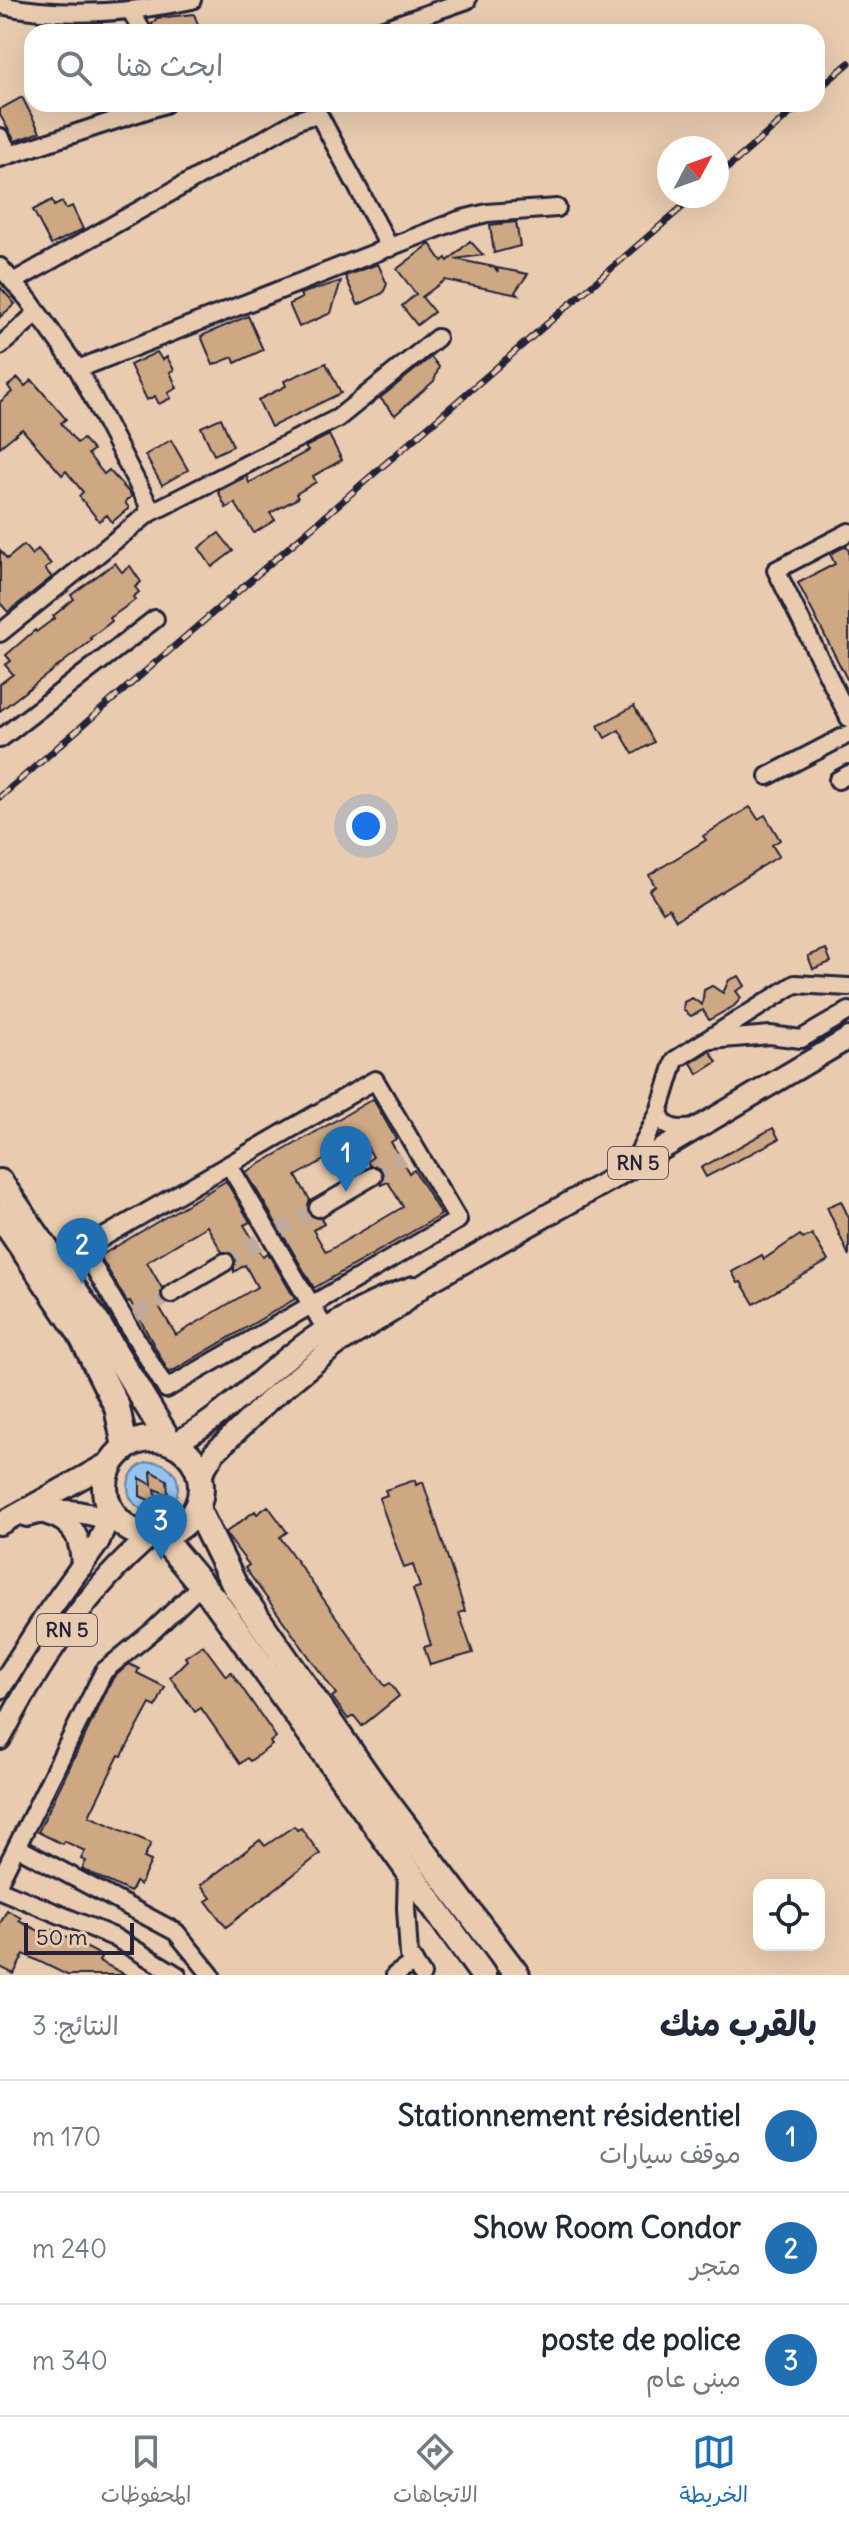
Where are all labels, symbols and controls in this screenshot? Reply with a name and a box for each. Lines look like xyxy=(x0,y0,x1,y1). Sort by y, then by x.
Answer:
search box xyxy=(24,24,825,112)
icon: search xyxy=(52,46,96,90)
text: ابحث هنا xyxy=(116,46,223,84)
north arrow xyxy=(657,136,729,208)
your location xyxy=(346,806,386,846)
pin: 1 xyxy=(320,1126,372,1192)
road number: RN 5 xyxy=(608,1147,668,1179)
pin: 2 xyxy=(56,1218,108,1284)
pin: 3 xyxy=(135,1494,187,1560)
road number: RN 5 xyxy=(37,1614,97,1646)
map controls xyxy=(753,1879,825,1951)
button: locate xyxy=(753,1879,825,1951)
scale bar xyxy=(24,1919,134,1955)
text: 50 m xyxy=(36,1923,88,1951)
text: بالقرب منك xyxy=(660,2002,817,2045)
text: النتائج: 3 xyxy=(32,2009,119,2042)
text: Stationnement résidentiel xyxy=(398,2096,741,2134)
text: 170 m xyxy=(32,2120,101,2153)
text: 1 xyxy=(786,2120,796,2153)
text: موقف سيارات xyxy=(599,2137,741,2170)
text: Show Room Condor xyxy=(473,2208,741,2246)
text: 240 m xyxy=(32,2232,107,2265)
text: 2 xyxy=(784,2232,798,2265)
text: متجر xyxy=(690,2249,741,2282)
text: poste de police xyxy=(541,2320,741,2358)
text: 340 m xyxy=(32,2344,108,2377)
text: 3 xyxy=(784,2344,798,2377)
text: مبنى عام xyxy=(646,2361,741,2394)
tab: المحفوظات xyxy=(101,2430,191,2514)
tab: الاتجاهات xyxy=(393,2430,478,2514)
tab: الخريطة xyxy=(680,2430,748,2514)

